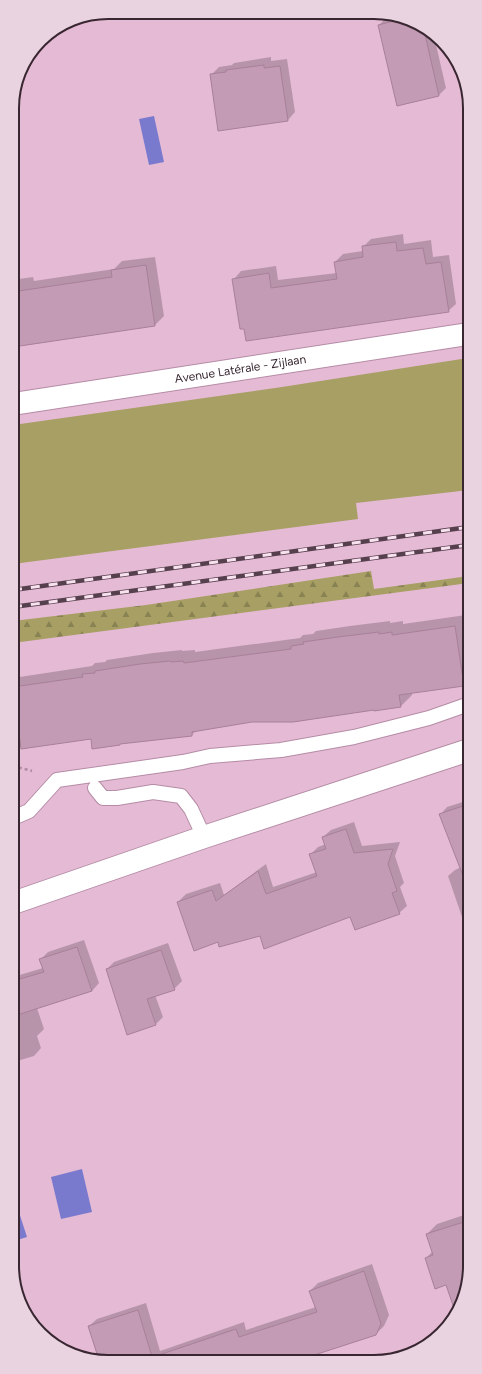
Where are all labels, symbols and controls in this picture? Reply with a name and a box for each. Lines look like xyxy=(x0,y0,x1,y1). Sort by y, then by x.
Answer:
street label: Avenue Latérale - Zijlaan xyxy=(174,352,307,386)

